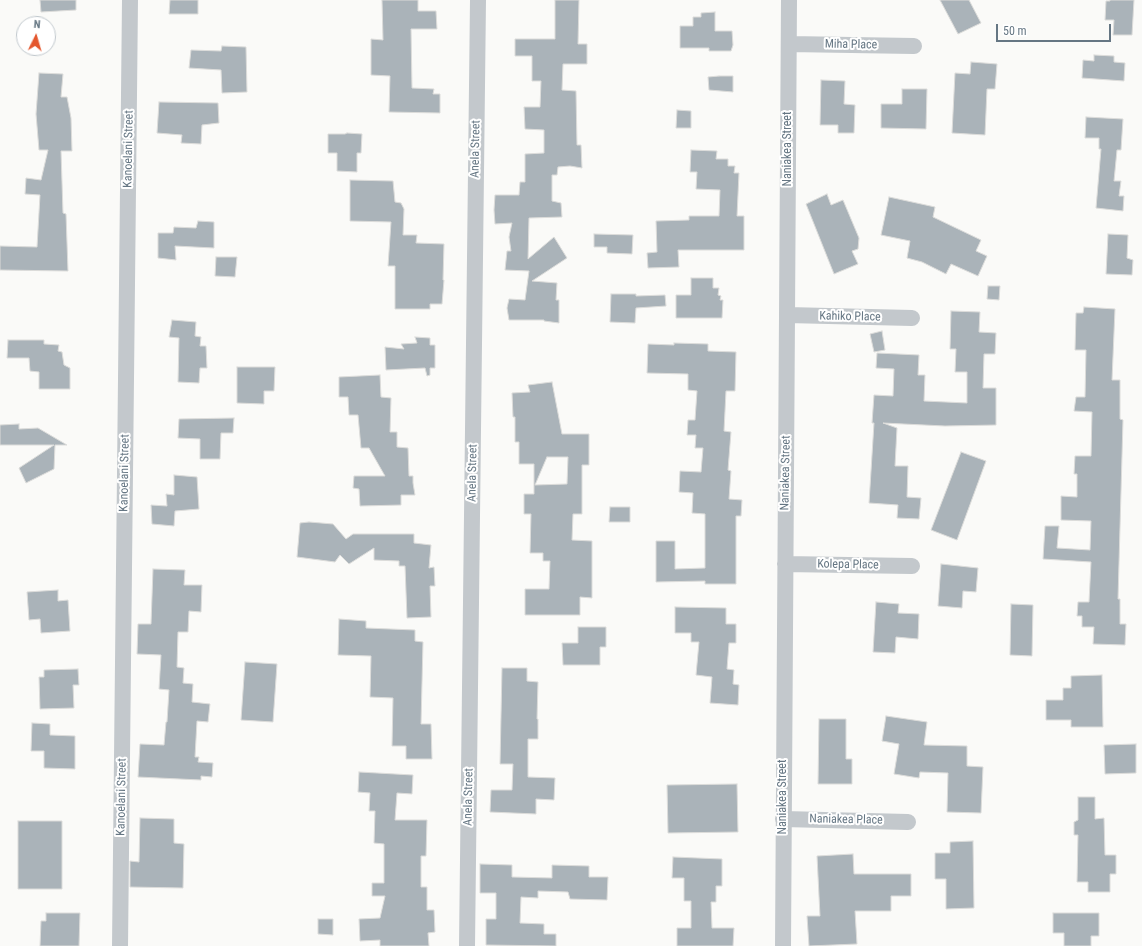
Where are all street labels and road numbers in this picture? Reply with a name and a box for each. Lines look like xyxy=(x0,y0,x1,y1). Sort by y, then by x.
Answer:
street label: Miha Place xyxy=(825,37,877,53)
street label: Kanoelani Street xyxy=(121,110,137,188)
street label: Naniakea Street xyxy=(781,111,795,187)
street label: Anela Street xyxy=(468,120,484,178)
street label: Kahiko Place xyxy=(819,309,881,325)
street label: Kanoelani Street xyxy=(117,434,133,512)
street label: Naniakea Street xyxy=(778,435,794,511)
street label: Anela Street xyxy=(465,444,481,502)
street label: Kolepa Place xyxy=(817,557,879,573)
street label: Kanoelani Street xyxy=(114,758,130,836)
street label: Naniakea Street xyxy=(776,759,790,835)
street label: Anela Street xyxy=(461,768,477,826)
street label: Naniakea Place xyxy=(809,812,883,828)

